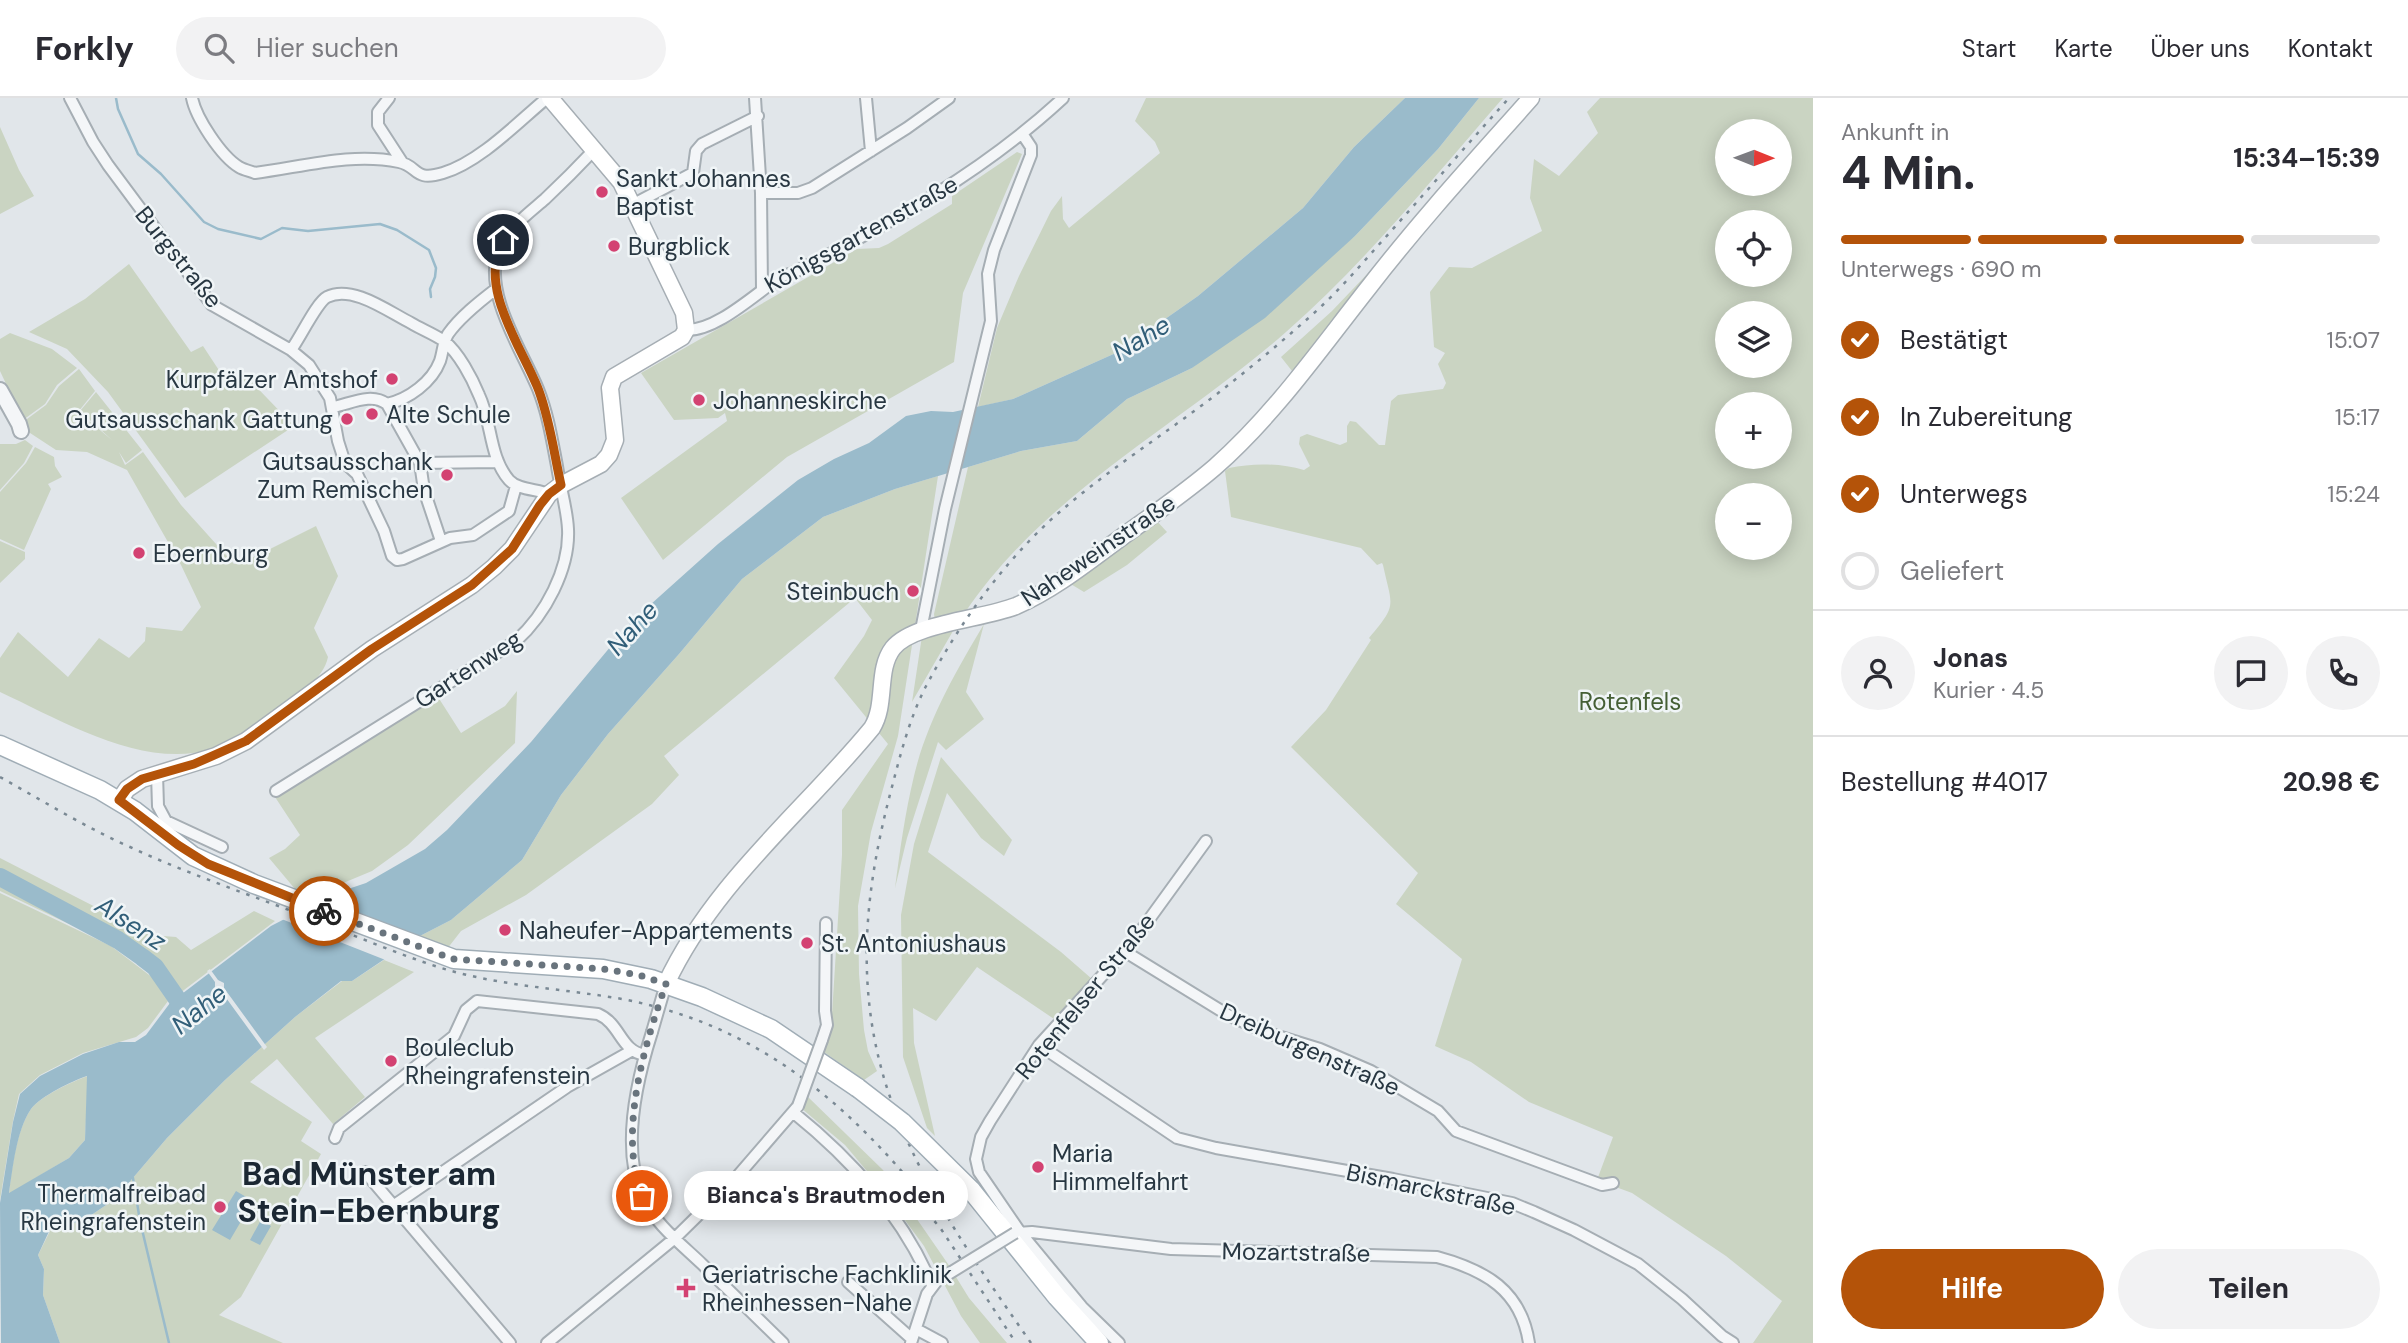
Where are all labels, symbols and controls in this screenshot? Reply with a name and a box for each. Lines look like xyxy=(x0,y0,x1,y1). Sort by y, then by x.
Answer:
search box xyxy=(176,17,666,80)
text: Forkly xyxy=(35,27,134,70)
icon: search xyxy=(200,29,238,67)
text: Hier suchen xyxy=(256,31,399,65)
text: Start xyxy=(1962,33,2016,64)
text: Karte xyxy=(2054,33,2113,64)
text: Über uns xyxy=(2151,33,2250,64)
text: Kontakt xyxy=(2288,33,2373,64)
text: Ankunft in xyxy=(1841,117,1949,147)
north arrow xyxy=(1715,119,1792,196)
map controls xyxy=(1715,119,1792,560)
text: 15:34–15:39 xyxy=(2233,141,2380,175)
text: 4 Min. xyxy=(1841,143,1975,203)
place label: Sankt Johannes Baptist xyxy=(616,163,791,222)
street label: Königsgartenstraße xyxy=(759,168,963,300)
marker: Sankt Johannes Baptist xyxy=(594,184,610,200)
street label: Burgstraße xyxy=(128,200,230,314)
pin xyxy=(473,210,533,270)
button: locate xyxy=(1715,210,1792,287)
icon: home xyxy=(484,221,522,259)
place label: Burgblick xyxy=(628,231,730,262)
marker: Burgblick xyxy=(606,238,622,254)
text: Unterwegs · 690 m xyxy=(1841,254,2042,284)
button: layers xyxy=(1715,301,1792,378)
water label: Nahe xyxy=(1106,307,1176,369)
icon: check xyxy=(1841,321,1879,359)
text: Bestätigt xyxy=(1900,323,2008,357)
text: 15:07 xyxy=(2326,325,2380,355)
place label: Kurpfälzer Amtshof xyxy=(166,364,378,395)
marker: Kurpfälzer Amtshof xyxy=(384,371,400,387)
place label: Johanneskirche xyxy=(713,385,887,416)
marker: Johanneskirche xyxy=(691,392,707,408)
button: + xyxy=(1715,392,1792,469)
icon: check xyxy=(1841,398,1879,436)
place label: Alte Schule xyxy=(386,399,511,430)
text: In Zubereitung xyxy=(1900,400,2073,434)
text: 15:17 xyxy=(2335,402,2380,432)
place label: Gutsausschank Gattung xyxy=(65,404,333,435)
marker: Alte Schule xyxy=(364,406,380,422)
marker: Gutsausschank Gattung xyxy=(339,411,355,427)
place label: Gutsausschank Zum Remischen xyxy=(257,446,433,505)
marker: Gutsausschank Zum Remischen xyxy=(439,467,455,483)
icon: check xyxy=(1841,475,1879,513)
text: Unterwegs xyxy=(1900,477,2028,511)
text: 15:24 xyxy=(2327,479,2380,509)
button: − xyxy=(1715,483,1792,560)
street label: Naheweinstraße xyxy=(1015,487,1181,613)
place label: Ebernburg xyxy=(153,538,269,569)
marker: Ebernburg xyxy=(131,545,147,561)
text: Geliefert xyxy=(1900,554,2004,588)
place label: Steinbuch xyxy=(787,576,899,607)
marker: Steinbuch xyxy=(905,583,921,599)
water label: Nahe xyxy=(599,594,665,662)
street label: Gartenweg xyxy=(409,623,527,715)
button: person xyxy=(1841,636,1915,710)
button: chat xyxy=(2214,636,2288,710)
button: phone xyxy=(2306,636,2380,710)
text: Jonas xyxy=(1933,641,2008,675)
text: Kurier · 4.5 xyxy=(1933,675,2044,705)
park label: Rotenfels xyxy=(1579,686,1681,717)
text: Bestellung #4017 xyxy=(1841,765,2048,799)
text: 20.98 € xyxy=(2283,765,2380,799)
courier xyxy=(289,876,359,946)
water label: Alsenz xyxy=(88,887,174,959)
icon: bike xyxy=(305,892,343,930)
street label: Rotenfelser Straße xyxy=(1008,906,1162,1086)
place label: Naheufer-Appartements xyxy=(519,915,793,946)
marker: Naheufer-Appartements xyxy=(497,922,513,938)
place label: St. Antoniushaus xyxy=(821,928,1006,959)
marker: St. Antoniushaus xyxy=(799,935,815,951)
water label: Nahe xyxy=(164,976,234,1042)
street label: Dreiburgenstraße xyxy=(1215,995,1405,1103)
place label: Bouleclub Rheingrafenstein xyxy=(405,1032,590,1091)
marker: Bouleclub Rheingrafenstein xyxy=(383,1053,399,1069)
place label: Maria Himmelfahrt xyxy=(1052,1138,1189,1197)
district label: Bad Münster am Stein-Ebernburg xyxy=(237,1153,501,1232)
street label: Bismarckstraße xyxy=(1344,1156,1518,1222)
marker: Maria Himmelfahrt xyxy=(1030,1159,1046,1175)
pin xyxy=(612,1166,672,1226)
callout: Bianca's Brautmoden xyxy=(684,1172,968,1220)
icon: bag xyxy=(623,1177,661,1215)
place label: Thermalfreibad Rheingrafenstein xyxy=(21,1178,206,1237)
text: Bianca's Brautmoden xyxy=(707,1180,945,1210)
marker: Thermalfreibad Rheingrafenstein xyxy=(212,1199,228,1215)
street label: Mozartstraße xyxy=(1221,1235,1371,1269)
button: Hilfe xyxy=(1841,1249,2104,1329)
button: Teilen xyxy=(2118,1249,2380,1329)
place label: Geriatrische Fachklinik Rheinhessen-Nahe xyxy=(702,1259,952,1318)
marker: Geriatrische Fachklinik Rheinhessen-Nahe xyxy=(676,1278,696,1298)

